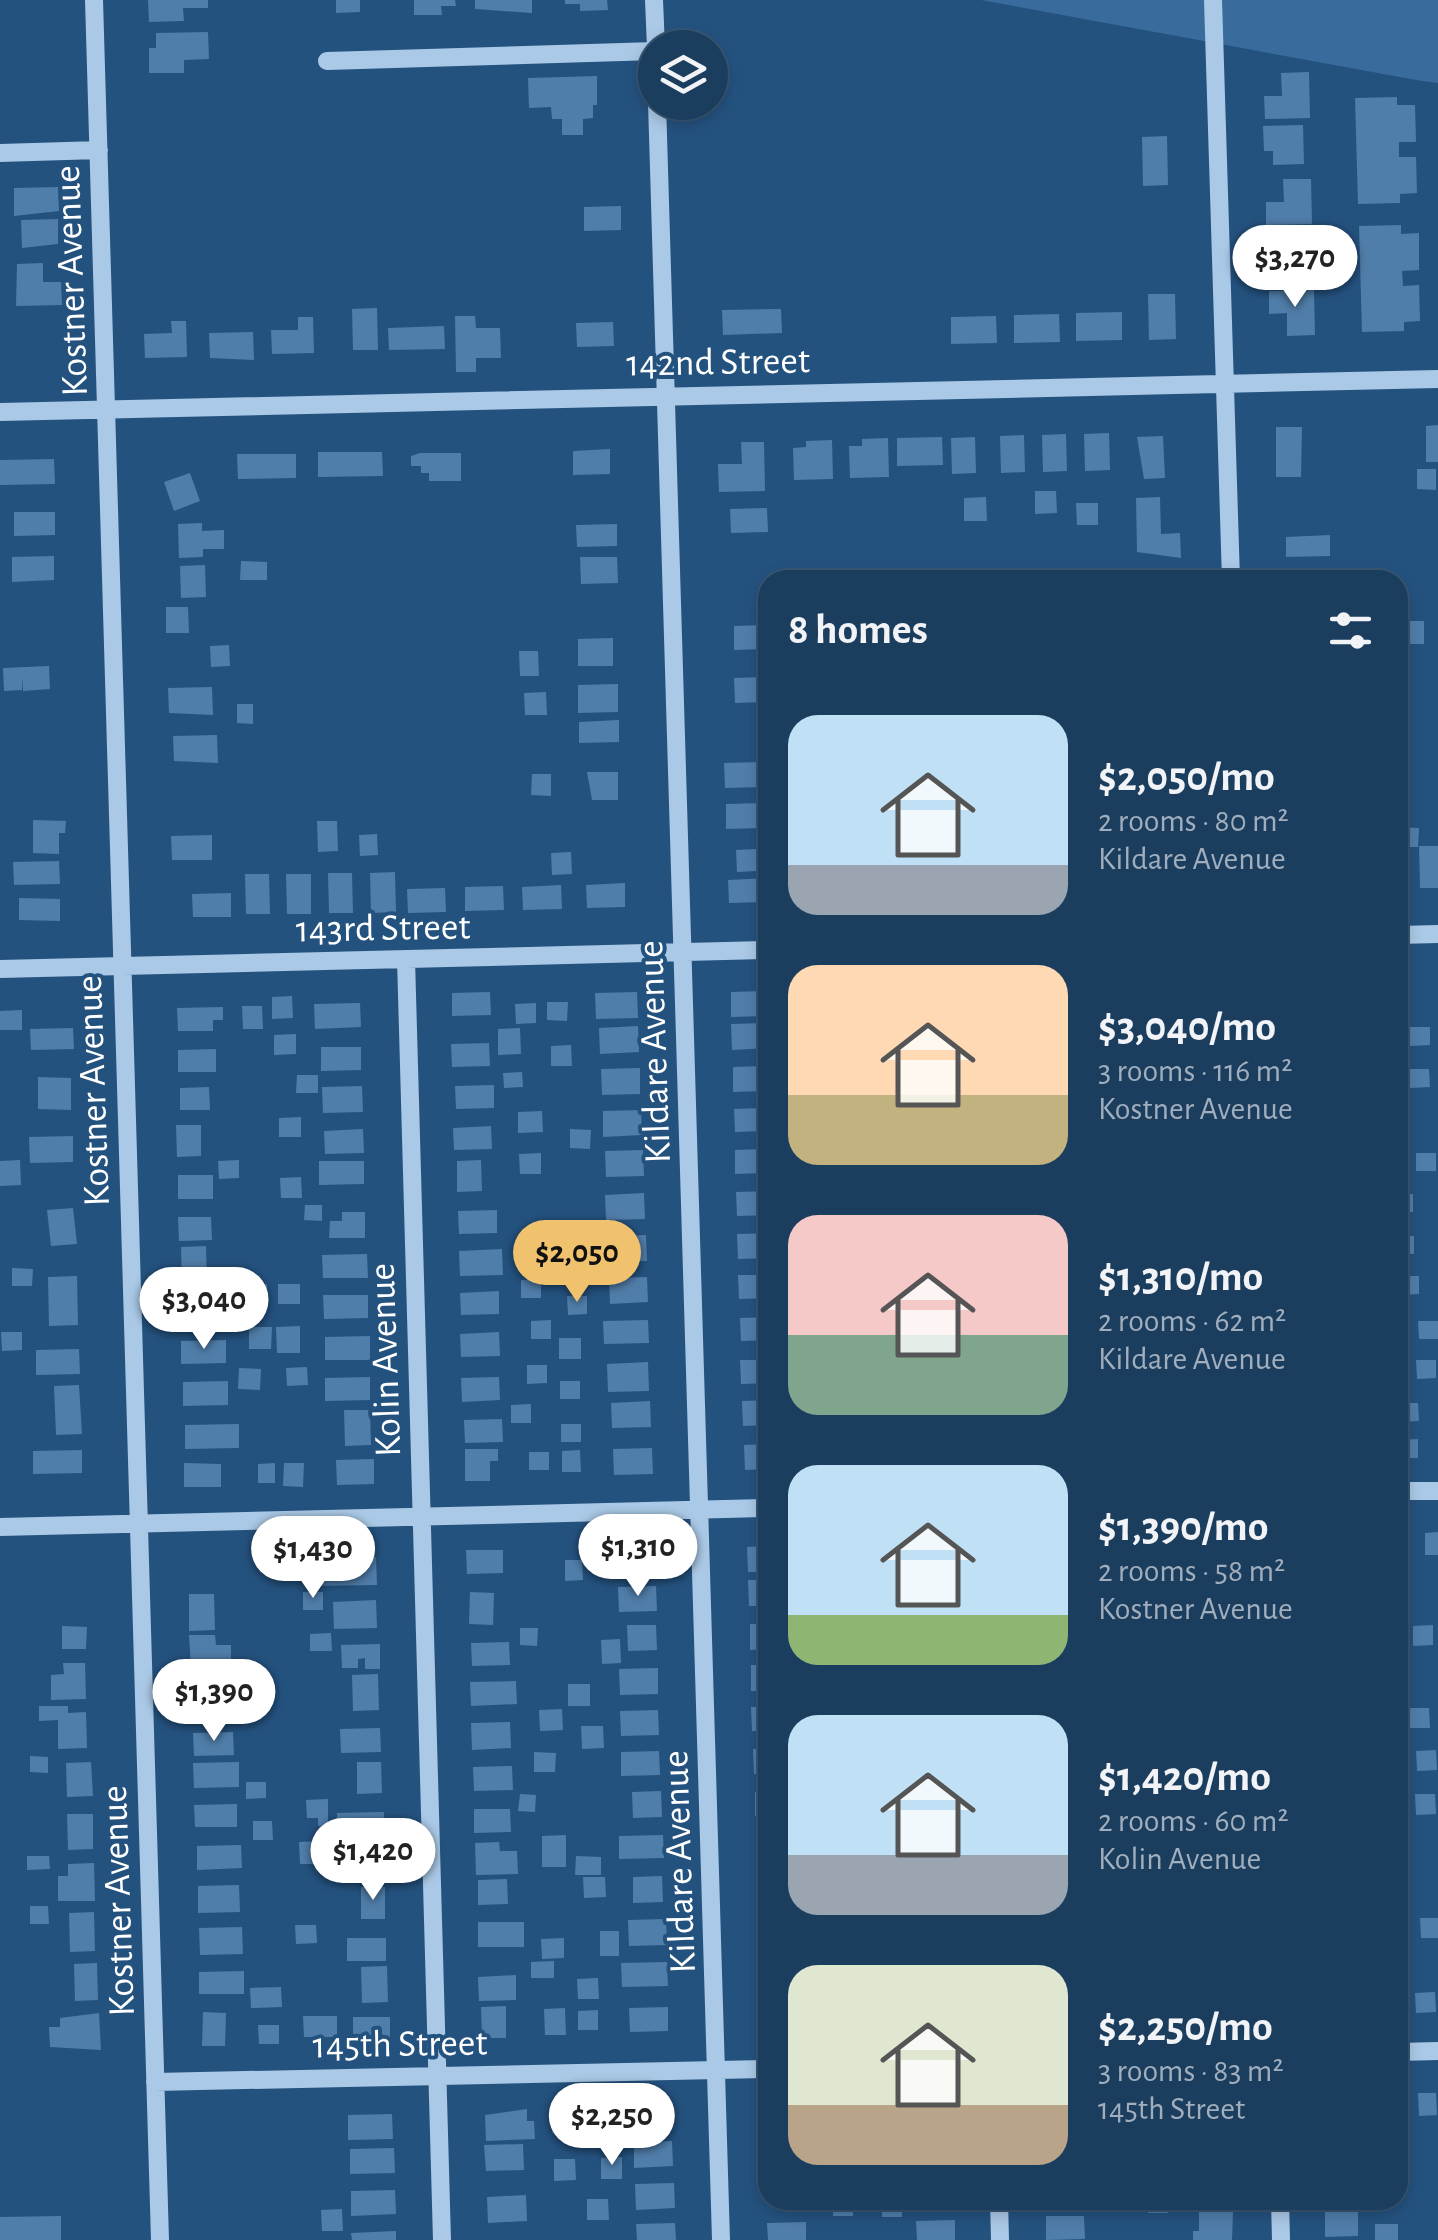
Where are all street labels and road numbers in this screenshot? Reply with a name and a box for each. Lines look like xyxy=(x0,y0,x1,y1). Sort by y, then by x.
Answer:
street label: Kostner Avenue xyxy=(49,165,95,397)
street label: 142nd Street xyxy=(626,342,810,384)
street label: 143rd Street xyxy=(295,908,471,950)
street label: Kildare Avenue xyxy=(632,940,678,1164)
street label: Kostner Avenue xyxy=(71,975,117,1207)
street label: Kolin Avenue xyxy=(364,1262,408,1457)
street label: Kildare Avenue xyxy=(657,1750,703,1974)
street label: Kostner Avenue xyxy=(96,1785,142,2017)
street label: 145th Street xyxy=(312,2024,488,2066)

